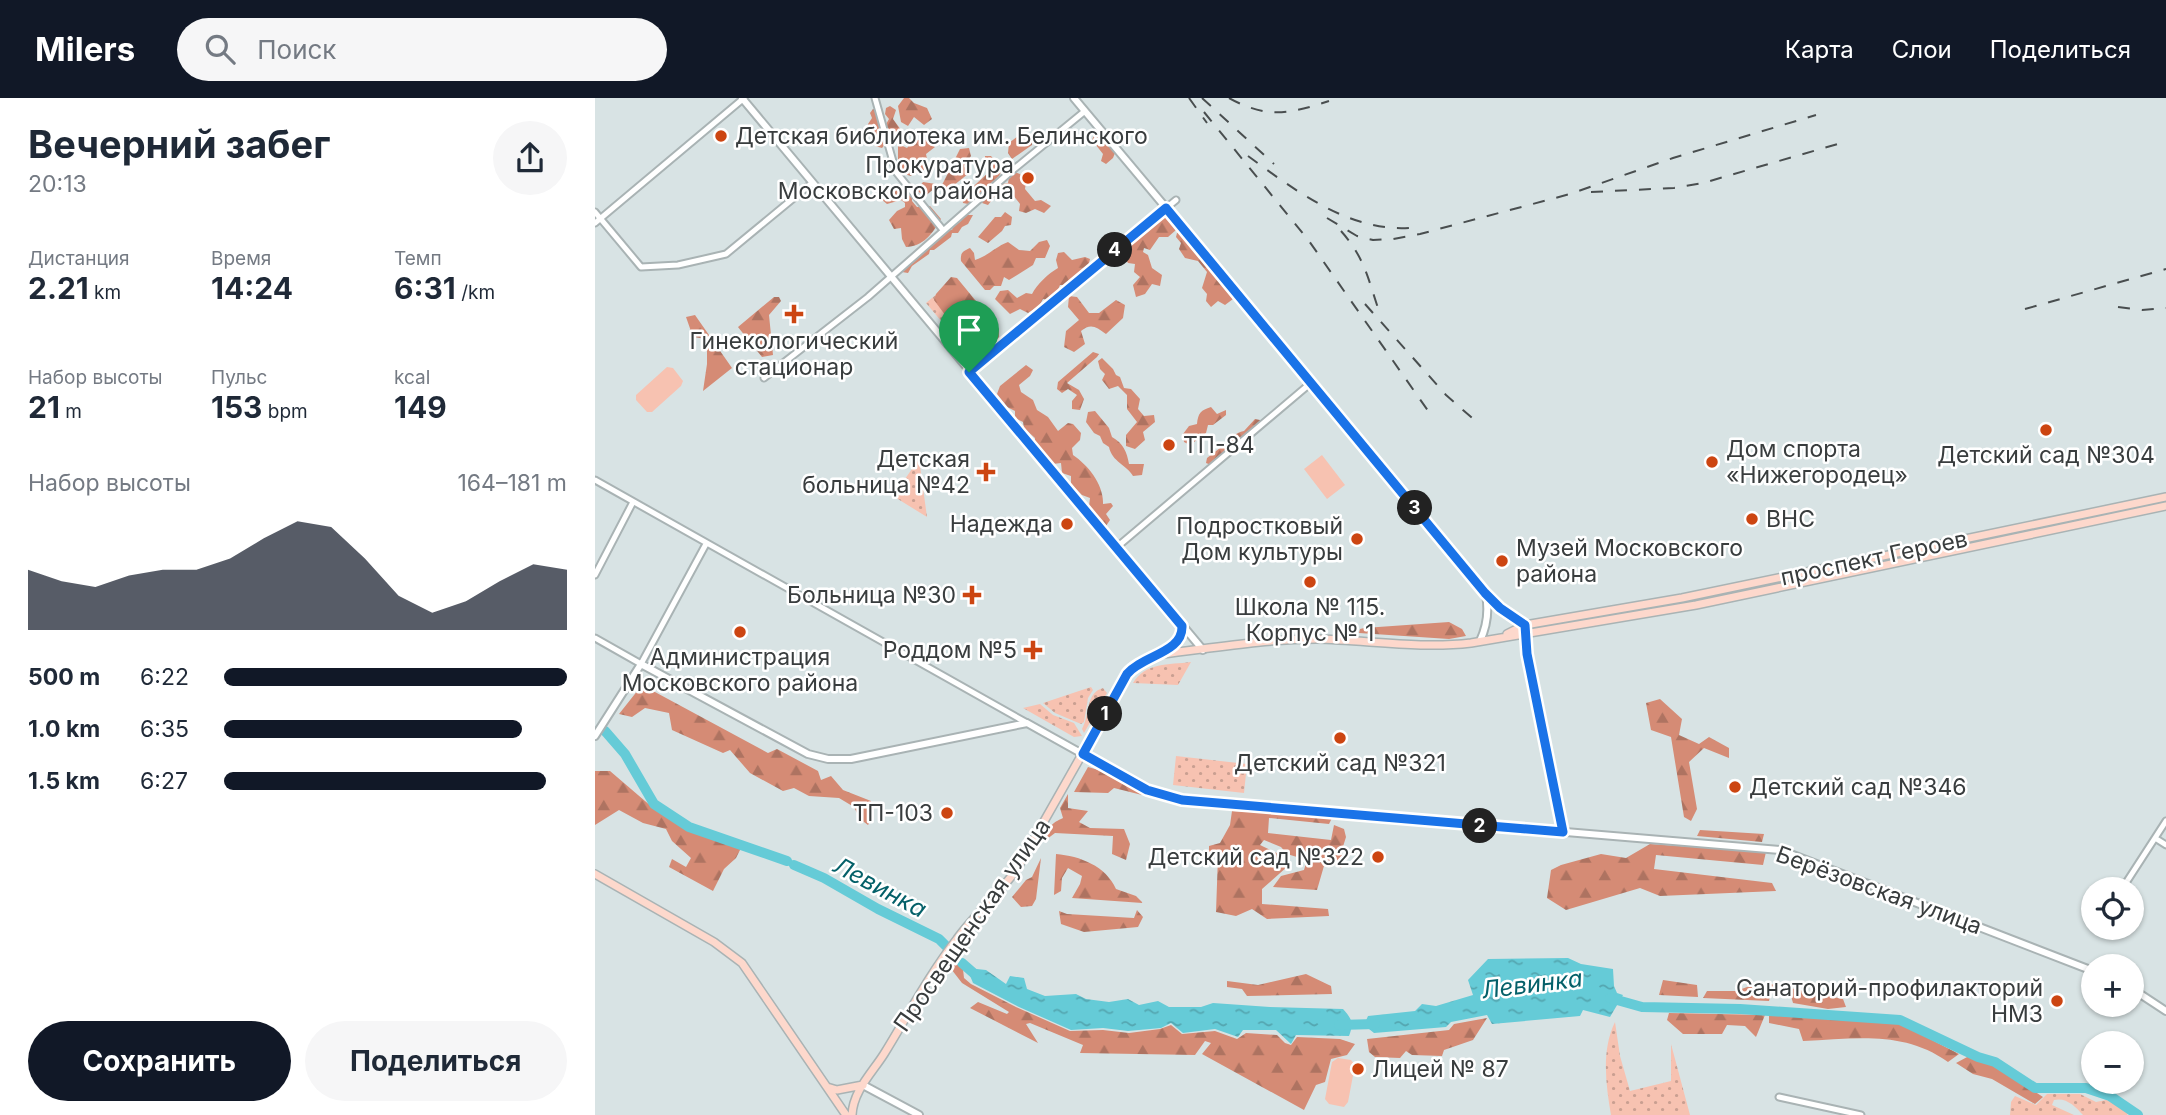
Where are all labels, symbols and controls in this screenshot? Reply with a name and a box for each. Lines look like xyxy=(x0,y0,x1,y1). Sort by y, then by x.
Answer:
search box xyxy=(177,18,667,81)
text: Milers xyxy=(35,29,135,69)
icon: search xyxy=(201,30,239,68)
text: Поиск xyxy=(257,34,336,65)
text: Карта xyxy=(1785,35,1854,64)
text: Слои xyxy=(1892,35,1952,64)
text: Поделиться xyxy=(1990,35,2131,64)
text: Вечерний забег xyxy=(28,121,330,167)
button: share xyxy=(493,121,567,195)
place label: Детская библиотека им. Белинского xyxy=(735,122,1148,150)
marker: Детская библиотека им. Белинского xyxy=(713,128,729,144)
place label: Прокуратура Московского района xyxy=(778,151,1014,205)
text: 20:13 xyxy=(28,170,87,198)
marker: Прокуратура Московского района xyxy=(1020,170,1036,186)
pin: 4 xyxy=(1098,232,1133,268)
text: 4 xyxy=(1108,238,1121,261)
text: Дистанция xyxy=(28,247,130,270)
text: Время xyxy=(211,247,271,270)
text: Темп xyxy=(394,247,442,270)
text: 2.21 xyxy=(28,270,89,306)
text: 14:24 xyxy=(211,270,293,306)
text: 6:31 xyxy=(394,270,456,306)
text: km xyxy=(89,281,121,304)
text: /km xyxy=(456,281,495,304)
pin xyxy=(939,300,999,372)
marker: Гинекологический стационар xyxy=(784,304,804,324)
icon: arrive xyxy=(950,311,988,349)
place label: Гинекологический стационар xyxy=(690,327,898,381)
text: Набор высоты xyxy=(28,366,163,389)
text: Пульс xyxy=(211,366,267,389)
text: kcal xyxy=(394,366,430,389)
text: 21 xyxy=(28,389,60,425)
text: 153 xyxy=(211,389,262,425)
text: 149 xyxy=(394,389,447,425)
text: m xyxy=(60,400,82,423)
text: bpm xyxy=(262,400,308,423)
marker: Детский сад №304 xyxy=(2038,422,2054,438)
place label: ТП-84 xyxy=(1183,431,1255,459)
place label: Дом спорта «Нижегородец» xyxy=(1726,435,1908,489)
marker: ТП-84 xyxy=(1161,437,1177,453)
place label: Детский сад №304 xyxy=(1937,441,2155,469)
place label: Детская больница №42 xyxy=(802,445,970,499)
marker: Дом спорта «Нижегородец» xyxy=(1704,454,1720,470)
marker: Детская больница №42 xyxy=(976,462,996,482)
text: Набор высоты xyxy=(28,469,191,497)
text: 164–181 m xyxy=(457,469,567,497)
pin: 3 xyxy=(1397,490,1433,526)
text: 3 xyxy=(1408,496,1421,519)
place label: ВНС xyxy=(1766,505,1815,533)
place label: Надежда xyxy=(950,510,1053,538)
marker: ВНС xyxy=(1744,511,1760,527)
place label: Подростковый Дом культуры xyxy=(1176,512,1343,566)
marker: Надежда xyxy=(1059,516,1075,532)
street label: проспект Героев xyxy=(1778,525,1970,591)
marker: Подростковый Дом культуры xyxy=(1349,531,1365,547)
place label: Музей Московского района xyxy=(1516,534,1743,588)
marker: Музей Московского района xyxy=(1494,553,1510,569)
marker: Школа № 115. Корпус № 1 xyxy=(1302,574,1318,590)
place label: Больница №30 xyxy=(787,581,956,609)
marker: Больница №30 xyxy=(962,585,982,605)
place label: Школа № 115. Корпус № 1 xyxy=(1235,593,1385,647)
marker: Администрация Московского района xyxy=(732,624,748,640)
place label: Роддом №5 xyxy=(883,636,1017,664)
marker: Роддом №5 xyxy=(1023,640,1043,660)
place label: Администрация Московского района xyxy=(622,643,858,697)
text: 500 m xyxy=(28,663,100,691)
text: 6:22 xyxy=(140,663,189,691)
pin: 1 xyxy=(1087,696,1123,732)
text: 1 xyxy=(1100,702,1109,725)
text: 1.0 km xyxy=(28,715,100,743)
text: 6:35 xyxy=(140,715,189,743)
marker: Детский сад №321 xyxy=(1332,730,1348,746)
place label: Детский сад №321 xyxy=(1234,749,1446,777)
text: 1.5 km xyxy=(28,767,100,795)
text: 6:27 xyxy=(140,767,188,795)
place label: Детский сад №346 xyxy=(1749,773,1967,801)
marker: Детский сад №346 xyxy=(1727,779,1743,795)
place label: ТП-103 xyxy=(852,799,933,827)
marker: ТП-103 xyxy=(939,805,955,821)
pin: 2 xyxy=(1463,808,1498,844)
street label: Просвещенская улица xyxy=(888,813,1056,1037)
text: 2 xyxy=(1474,814,1485,837)
street label: Берёзовская улица xyxy=(1772,840,1986,940)
place label: Детский сад №322 xyxy=(1148,843,1364,871)
marker: Детский сад №322 xyxy=(1370,849,1386,865)
water label: Левинка xyxy=(828,850,932,924)
map controls xyxy=(2081,877,2144,1094)
button: locate xyxy=(2081,877,2144,940)
button: + xyxy=(2081,954,2144,1017)
water label: Левинка xyxy=(1480,963,1584,1005)
place label: Санаторий-профилакторий НМЗ xyxy=(1736,974,2043,1028)
marker: Санаторий-профилакторий НМЗ xyxy=(2049,993,2065,1009)
button: Сохранить xyxy=(28,1021,291,1101)
button: Поделиться xyxy=(305,1021,567,1101)
button: − xyxy=(2081,1031,2144,1094)
place label: Лицей № 87 xyxy=(1372,1055,1509,1083)
marker: Лицей № 87 xyxy=(1350,1061,1366,1077)

